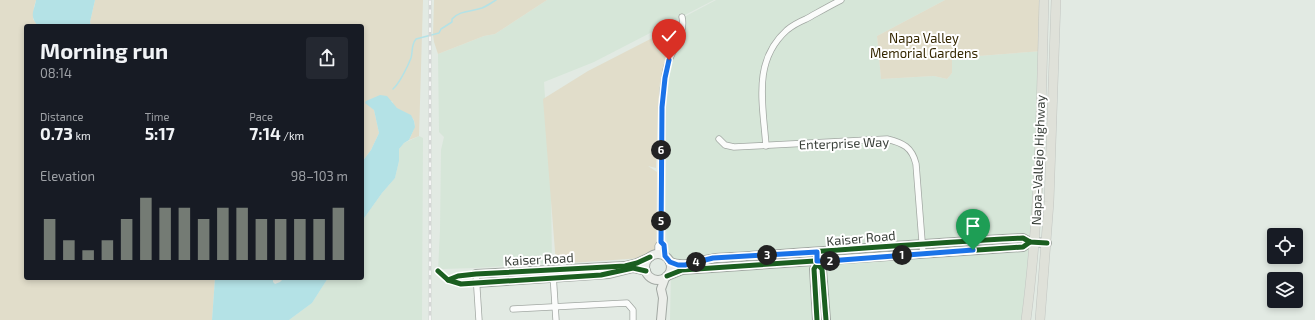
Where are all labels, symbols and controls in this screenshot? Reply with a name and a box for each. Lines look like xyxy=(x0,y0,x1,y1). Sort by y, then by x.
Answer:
pin xyxy=(652,19,686,60)
icon: check xyxy=(658,25,680,47)
park label: Napa Valley Memorial Gardens xyxy=(870,30,978,61)
text: Morning run xyxy=(40,37,168,63)
button: share xyxy=(306,37,348,79)
text: 08:14 xyxy=(40,65,72,81)
street label: Napa-Vallejo Highway xyxy=(1028,94,1048,226)
text: Distance xyxy=(40,110,83,123)
text: Time xyxy=(145,110,169,123)
text: Pace xyxy=(249,110,273,123)
text: 0.73 xyxy=(40,123,73,143)
text: 5:17 xyxy=(145,123,175,143)
text: 7:14 xyxy=(249,123,281,143)
text: km xyxy=(73,129,91,142)
text: /km xyxy=(281,129,304,142)
street label: Enterprise Way xyxy=(799,133,890,153)
pin: 6 xyxy=(651,140,671,160)
text: 6 xyxy=(658,143,664,156)
text: Elevation xyxy=(40,168,95,184)
text: 98–103 m xyxy=(291,168,348,184)
pin xyxy=(956,209,990,250)
pin: 5 xyxy=(651,211,671,231)
text: 5 xyxy=(658,214,664,227)
icon: arrive xyxy=(962,215,984,237)
street label: Kaiser Road xyxy=(826,227,896,249)
map controls xyxy=(1267,228,1303,308)
button: locate xyxy=(1267,228,1303,264)
pin: 3 xyxy=(757,245,777,265)
pin: 1 xyxy=(892,245,912,265)
text: 3 xyxy=(764,248,770,261)
text: 1 xyxy=(900,248,904,261)
street label: Kaiser Road xyxy=(504,249,574,269)
pin: 2 xyxy=(820,251,840,271)
pin: 4 xyxy=(686,252,706,272)
text: 2 xyxy=(827,254,833,267)
text: 4 xyxy=(692,255,700,268)
button: layers xyxy=(1267,272,1303,308)

